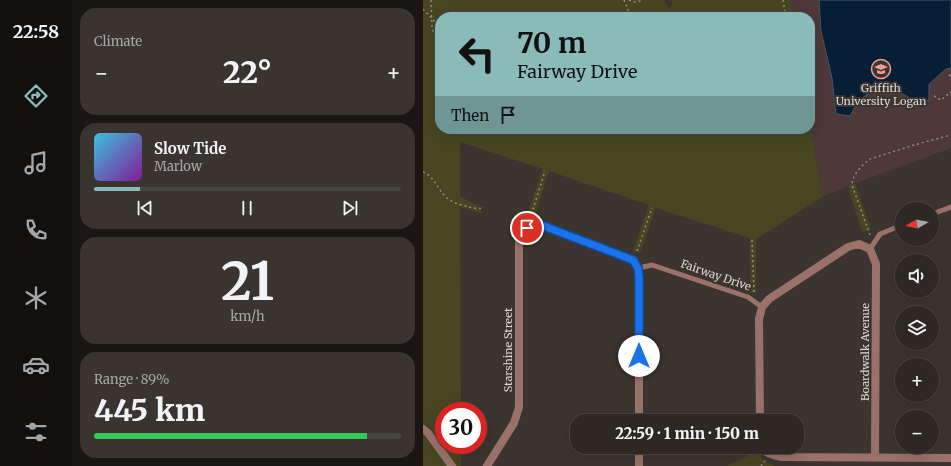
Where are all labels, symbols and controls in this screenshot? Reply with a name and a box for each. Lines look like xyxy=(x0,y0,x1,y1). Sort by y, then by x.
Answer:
text: 22:58 xyxy=(13,20,59,43)
text: 70 m xyxy=(517,25,586,61)
icon: left xyxy=(451,28,503,80)
text: Climate xyxy=(94,33,142,50)
text: 22° xyxy=(223,53,272,91)
school or university icon: Griffith University Logan xyxy=(870,58,892,80)
text: − xyxy=(94,59,109,87)
text: + xyxy=(386,59,401,87)
text: Fairway Drive xyxy=(517,60,637,83)
place label: Griffith University Logan xyxy=(836,81,927,108)
icon: directions xyxy=(22,82,50,110)
icon: arrive xyxy=(497,104,519,126)
text: Then xyxy=(451,106,489,125)
text: Slow Tide xyxy=(154,139,226,158)
icon: music xyxy=(22,149,50,177)
text: Marlow xyxy=(154,158,202,175)
icon: previous xyxy=(134,197,156,219)
icon: pause xyxy=(236,197,258,219)
icon: next xyxy=(339,197,361,219)
north arrow xyxy=(895,202,939,246)
map controls xyxy=(895,202,939,454)
pin xyxy=(510,211,544,245)
icon: phone xyxy=(22,216,50,244)
icon: arrive xyxy=(516,217,538,239)
text: 21 xyxy=(221,249,274,314)
button: sound xyxy=(895,254,939,298)
street label: Fairway Drive xyxy=(679,256,753,294)
icon: climate xyxy=(22,284,50,312)
street label: Boardwalk Avenue xyxy=(858,303,872,401)
button: layers xyxy=(895,306,939,350)
street label: Starshine Street xyxy=(501,307,515,392)
text: km/h xyxy=(230,308,265,325)
position arrow xyxy=(618,335,660,377)
icon: car xyxy=(22,351,50,379)
button: + xyxy=(895,358,939,402)
text: Range · 89% xyxy=(94,371,169,388)
text: 445 km xyxy=(94,391,205,429)
speed limit sign: 30 xyxy=(435,402,487,454)
button: − xyxy=(895,410,939,454)
icon: filters xyxy=(22,418,50,446)
text: 22:59 · 1 min · 150 m xyxy=(615,424,759,443)

